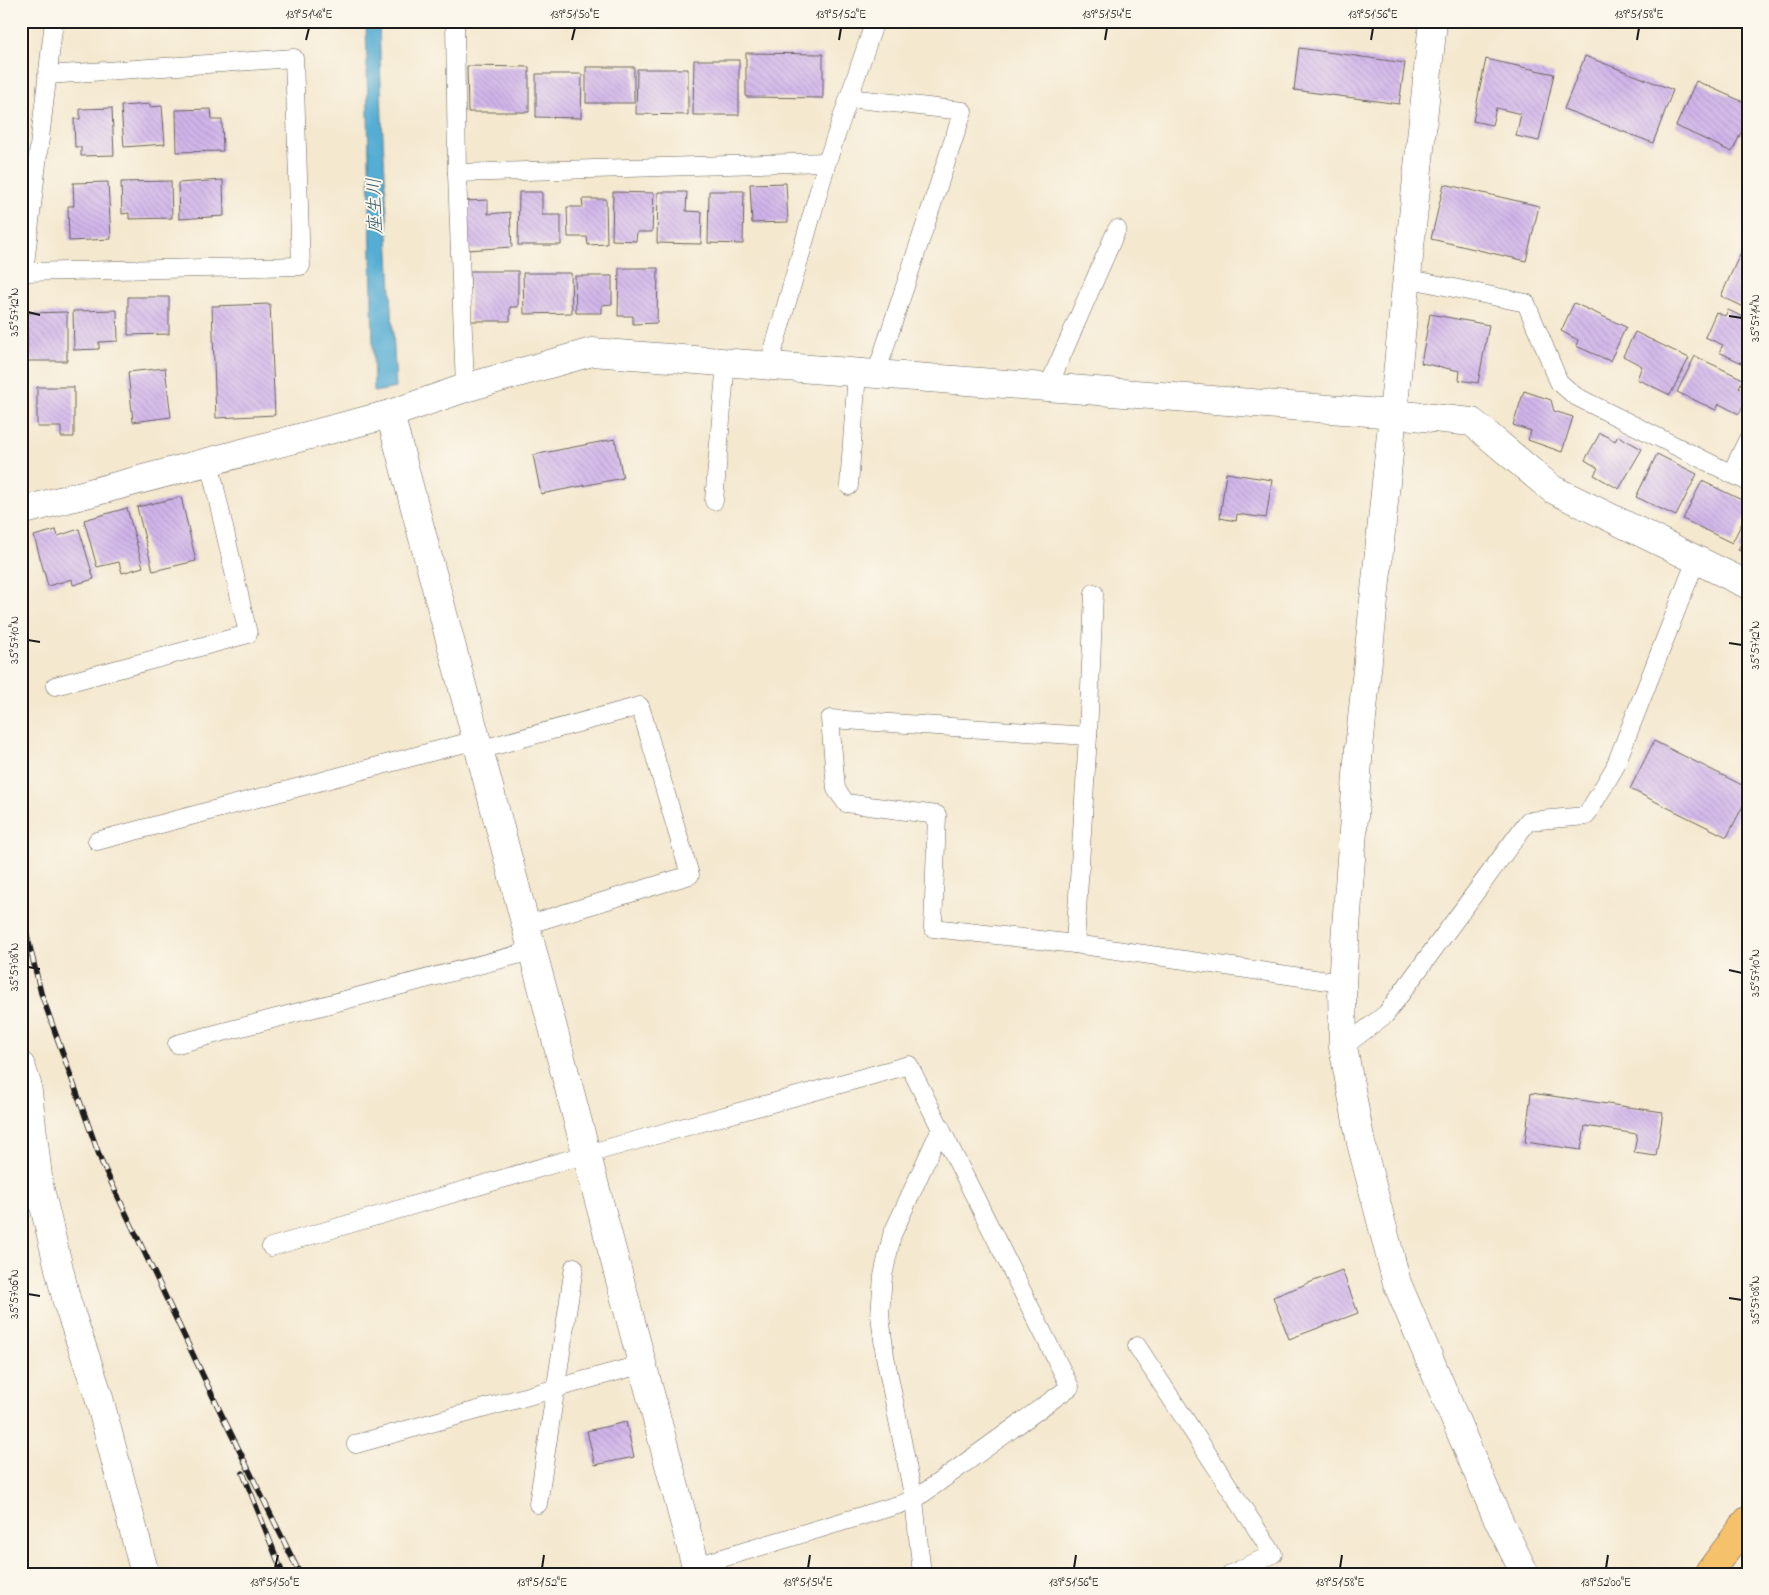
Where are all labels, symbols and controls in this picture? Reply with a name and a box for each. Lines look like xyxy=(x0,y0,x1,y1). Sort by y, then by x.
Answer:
text: 139°51'48"E xyxy=(285,6,333,24)
text: 139°51'50"E xyxy=(550,6,600,24)
text: 139°51'52"E xyxy=(816,6,866,24)
text: 139°51'54"E xyxy=(1082,6,1132,24)
text: 139°51'56"E xyxy=(1348,6,1398,24)
text: 139°51'58"E xyxy=(1615,6,1663,24)
water label: 座生川 xyxy=(362,177,390,235)
text: 35°57'12"N xyxy=(6,288,24,336)
text: 35°57'14"N xyxy=(1747,294,1765,342)
text: 35°57'10"N xyxy=(6,616,24,664)
text: 35°57'12"N xyxy=(1747,621,1765,669)
text: 35°57'08"N xyxy=(6,943,24,991)
text: 35°57'10"N xyxy=(1747,949,1765,997)
text: 35°57'06"N xyxy=(6,1269,24,1319)
text: 35°57'08"N xyxy=(1747,1276,1765,1324)
text: 139°51'50"E xyxy=(250,1574,300,1592)
text: 139°51'52"E xyxy=(517,1574,567,1592)
text: 139°51'54"E xyxy=(783,1574,833,1592)
text: 139°51'56"E xyxy=(1049,1574,1099,1592)
text: 139°51'58"E xyxy=(1316,1574,1364,1592)
text: 139°52'00"E xyxy=(1581,1574,1631,1592)

